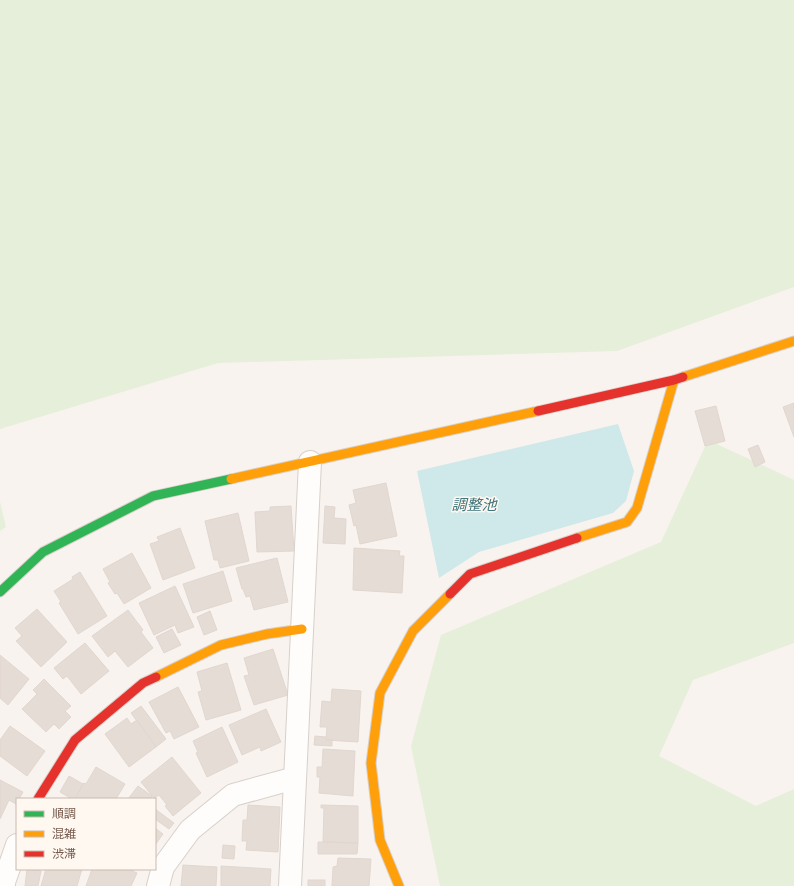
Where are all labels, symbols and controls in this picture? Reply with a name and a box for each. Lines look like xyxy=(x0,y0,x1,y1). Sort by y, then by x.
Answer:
water label: 調整池 xyxy=(451,496,498,513)
legend xyxy=(16,798,156,870)
text: 順調 xyxy=(52,807,76,821)
text: 混雑 xyxy=(52,827,76,841)
text: 渋滞 xyxy=(52,847,76,861)

